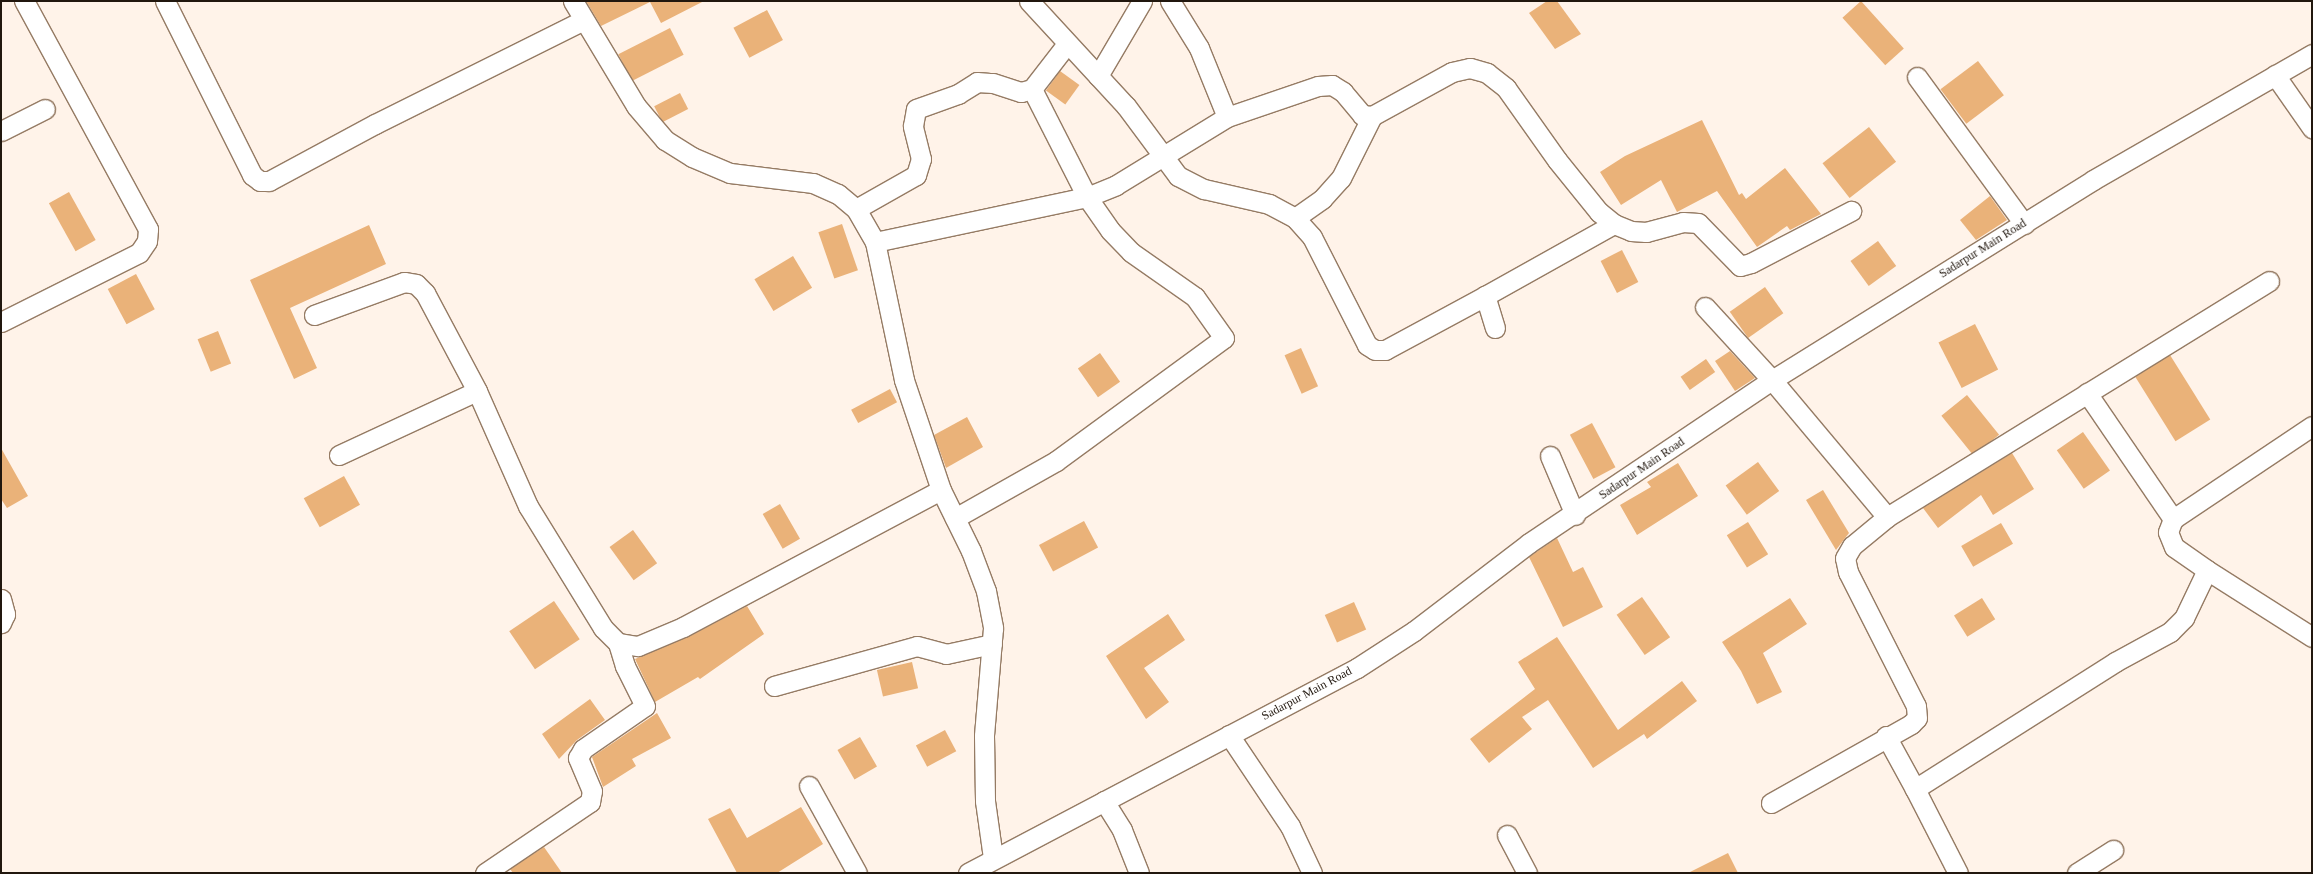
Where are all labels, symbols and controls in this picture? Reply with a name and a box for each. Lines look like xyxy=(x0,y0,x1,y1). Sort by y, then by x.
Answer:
street label: Sadarpur Main Road xyxy=(1930,212,2036,286)
street label: Sadarpur Main Road xyxy=(1590,431,1694,507)
street label: Sadarpur Main Road xyxy=(1253,661,1361,727)

